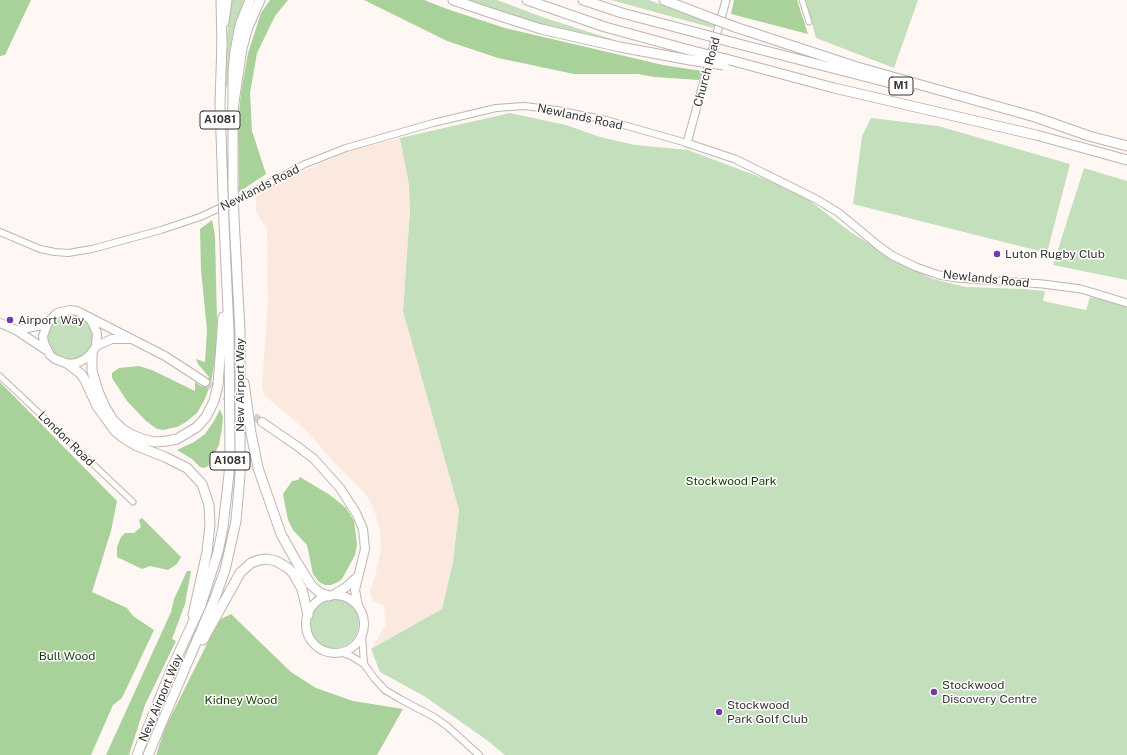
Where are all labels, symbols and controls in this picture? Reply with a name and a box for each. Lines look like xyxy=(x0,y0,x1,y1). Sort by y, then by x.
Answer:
street label: Church Road xyxy=(691,36,723,108)
road number: M1 xyxy=(889,77,913,95)
street label: Newlands Road xyxy=(536,101,624,133)
road number: A1081 xyxy=(200,111,240,129)
street label: Newlands Road xyxy=(218,162,302,214)
place label: Luton Rugby Club xyxy=(1005,247,1105,261)
marker: Luton Rugby Club xyxy=(992,249,1002,259)
street label: Newlands Road xyxy=(942,267,1030,291)
place label: Airport Way xyxy=(18,313,84,327)
marker: Airport Way xyxy=(5,315,15,325)
street label: New Airport Way xyxy=(233,338,247,432)
street label: London Road xyxy=(35,409,97,469)
road number: A1081 xyxy=(210,452,250,470)
park label: Stockwood Park xyxy=(686,474,776,488)
park label: Bull Wood xyxy=(39,649,95,663)
street label: New Airport Way xyxy=(136,652,186,744)
place label: Stockwood Discovery Centre xyxy=(942,678,1037,706)
marker: Stockwood Discovery Centre xyxy=(929,687,939,697)
park label: Kidney Wood xyxy=(205,693,277,707)
place label: Stockwood Park Golf Club xyxy=(727,698,808,726)
marker: Stockwood Park Golf Club xyxy=(714,707,724,717)

